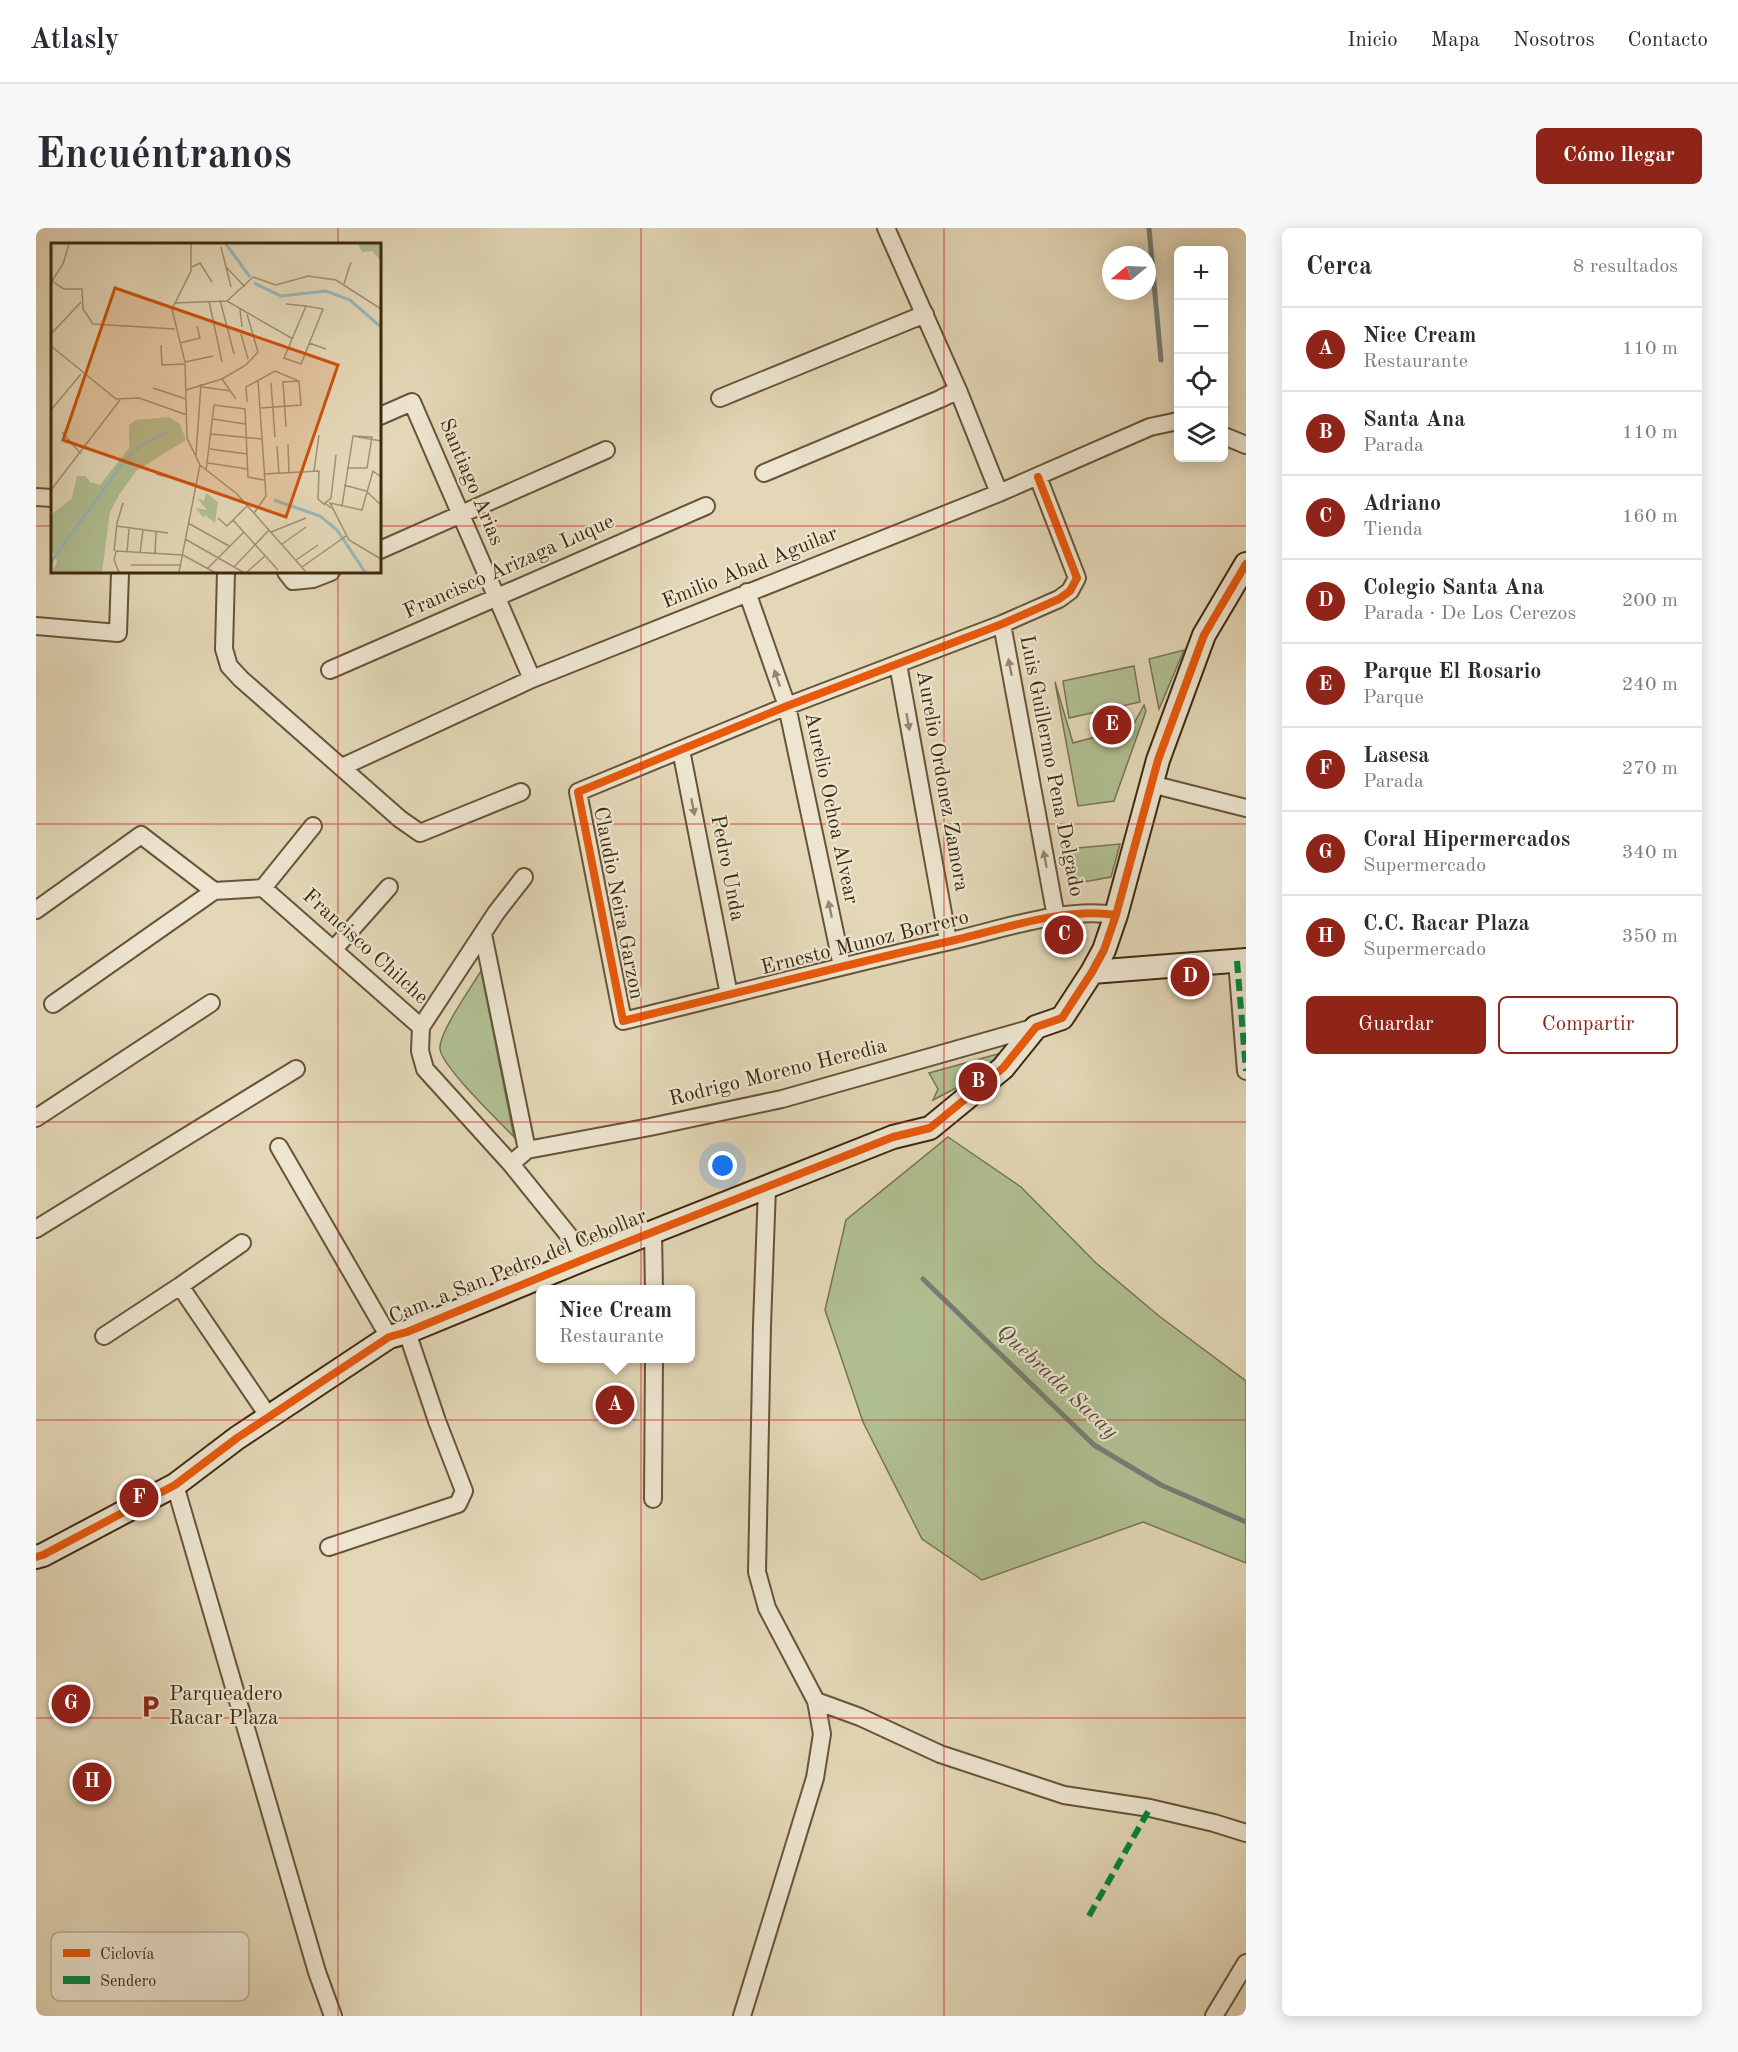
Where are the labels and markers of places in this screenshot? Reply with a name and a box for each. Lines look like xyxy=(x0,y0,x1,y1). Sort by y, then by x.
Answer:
pin: E xyxy=(1092,702,1132,748)
pin: C xyxy=(1044,912,1084,958)
pin: D xyxy=(1170,954,1210,999)
pin: B xyxy=(958,1060,998,1104)
pin: A xyxy=(596,1382,634,1428)
pin: F xyxy=(120,1476,158,1520)
pin: G xyxy=(51,1682,90,1726)
place label: Parqueadero Racar Plaza xyxy=(169,1684,283,1729)
parking icon: Parqueadero Racar Plaza xyxy=(138,1693,164,1719)
pin: H xyxy=(72,1760,112,1804)

